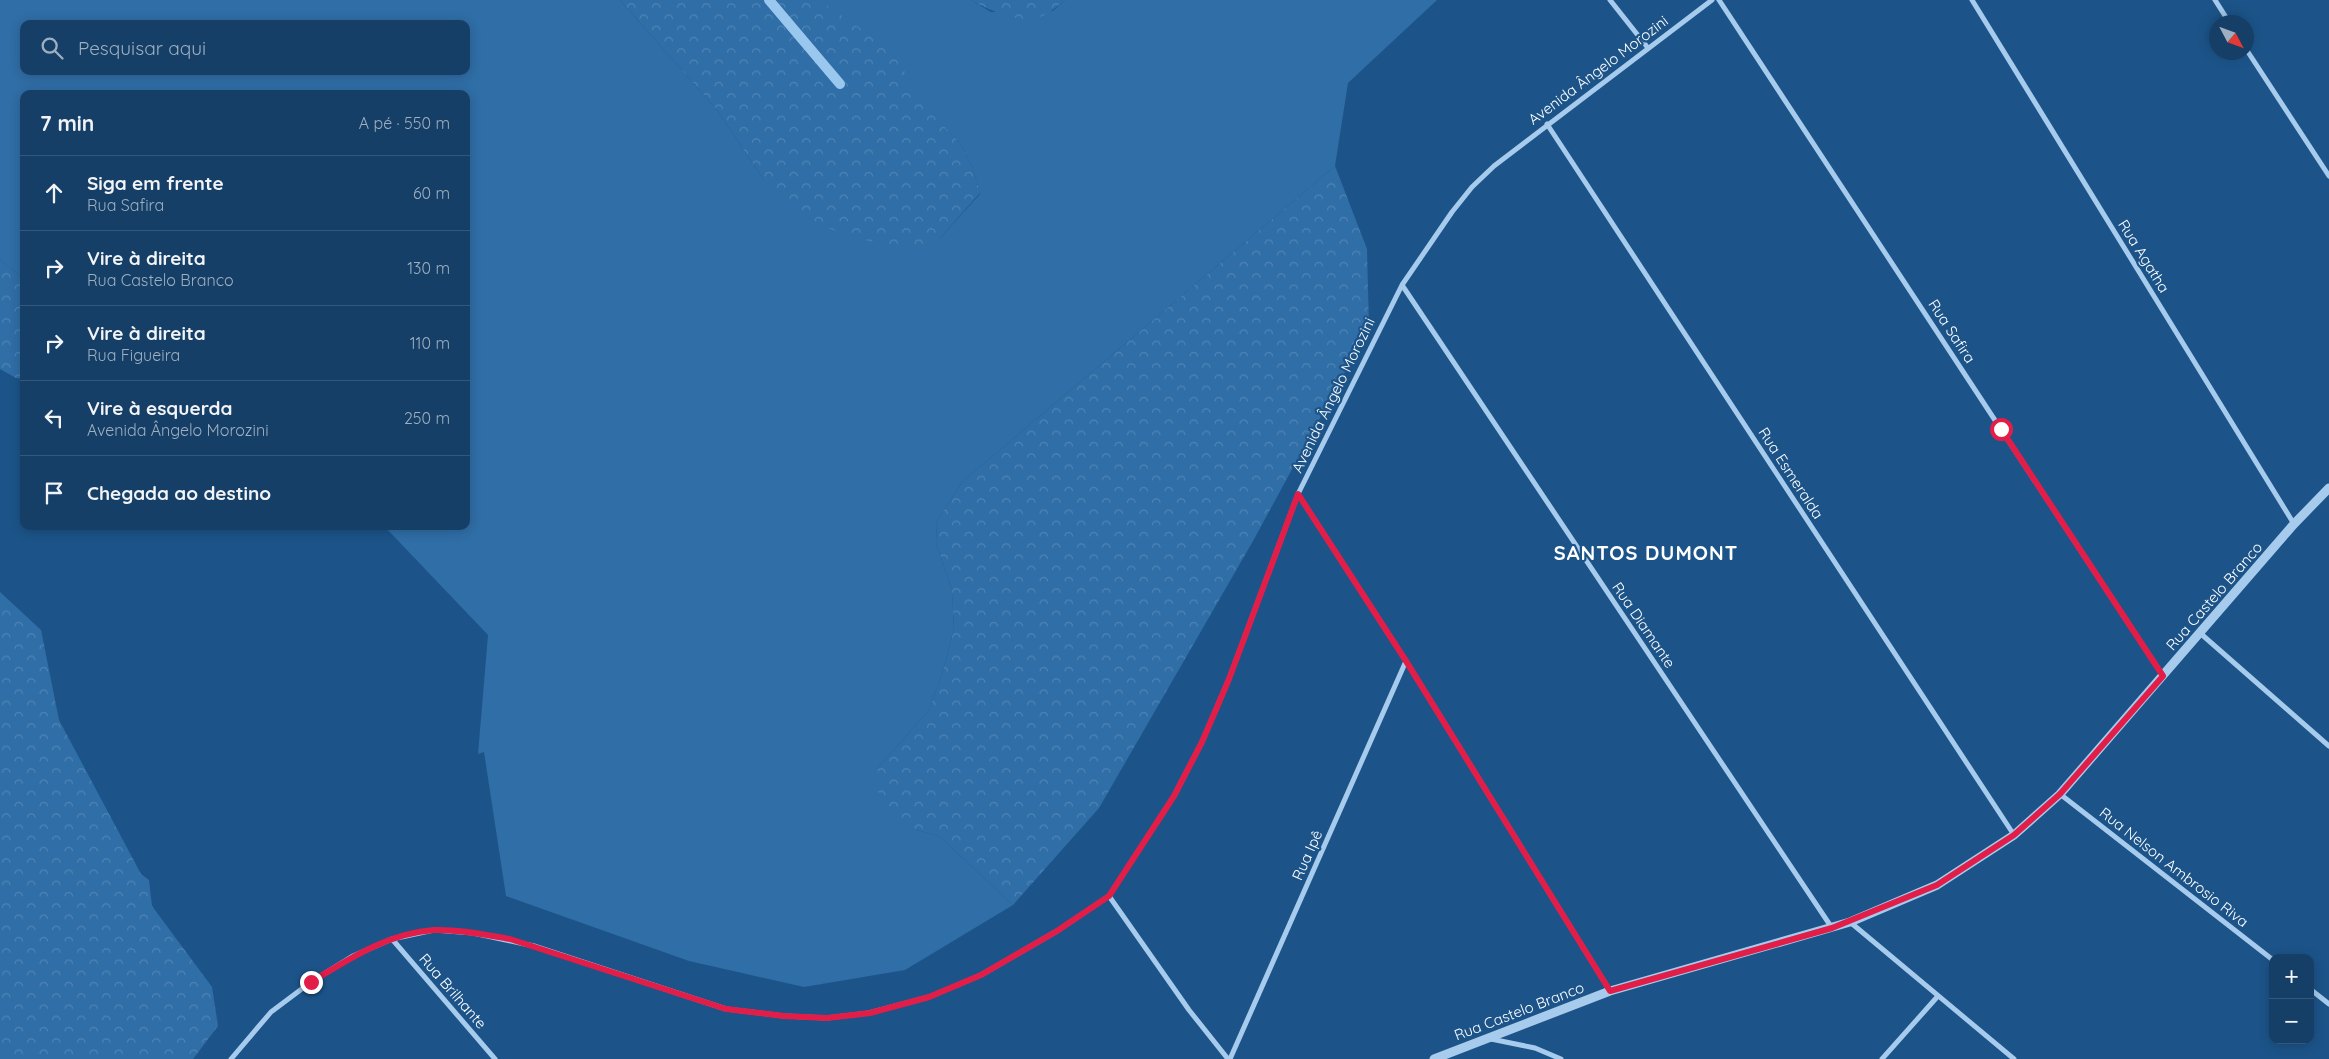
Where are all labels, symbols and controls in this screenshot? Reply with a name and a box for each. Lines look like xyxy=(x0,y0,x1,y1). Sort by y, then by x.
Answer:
street label: Avenida Ângelo Morozini xyxy=(1524,11,1672,129)
north arrow xyxy=(2209,15,2254,60)
search box xyxy=(20,20,470,75)
icon: search xyxy=(38,34,66,62)
text: Pesquisar aqui xyxy=(78,36,206,60)
text: 7 min xyxy=(40,110,94,136)
text: A pé · 550 m xyxy=(359,113,450,133)
text: Siga em frente xyxy=(87,171,224,195)
icon: ahead xyxy=(40,179,68,207)
text: 60 m xyxy=(413,183,450,203)
text: Rua Safira xyxy=(87,195,164,215)
street label: Rua Agatha xyxy=(2114,216,2174,296)
text: Vire à direita xyxy=(87,246,206,270)
icon: right xyxy=(40,254,68,282)
text: 130 m xyxy=(407,258,450,278)
text: Rua Castelo Branco xyxy=(87,270,234,290)
street label: Rua Safira xyxy=(1924,295,1980,367)
street label: Avenida Ângelo Morozini xyxy=(1287,314,1379,476)
text: Vire à direita xyxy=(87,321,206,345)
icon: right xyxy=(40,329,68,357)
text: 110 m xyxy=(410,333,450,353)
text: Rua Figueira xyxy=(87,345,180,365)
text: Vire à esquerda xyxy=(87,396,232,420)
icon: left xyxy=(40,404,68,432)
text: 250 m xyxy=(404,408,450,428)
route start xyxy=(1990,418,2013,441)
text: Avenida Ângelo Morozini xyxy=(87,420,269,440)
street label: Rua Esmeralda xyxy=(1754,424,1828,522)
icon: arrive xyxy=(40,479,68,507)
text: Chegada ao destino xyxy=(87,481,271,505)
street label: Rua Castelo Branco xyxy=(2162,538,2266,654)
district label: SANTOS DUMONT xyxy=(1554,540,1738,565)
street label: Rua Diamante xyxy=(1608,578,1680,672)
street label: Rua Nelson Ambrosio Riva xyxy=(2096,803,2252,931)
street label: Rua Ipê xyxy=(1288,827,1326,883)
street label: Rua Brilhante xyxy=(415,949,491,1033)
map controls xyxy=(2269,954,2314,1044)
button: + xyxy=(2269,954,2314,999)
route end xyxy=(300,971,323,994)
street label: Rua Castelo Branco xyxy=(1451,978,1587,1044)
button: − xyxy=(2269,999,2314,1044)

